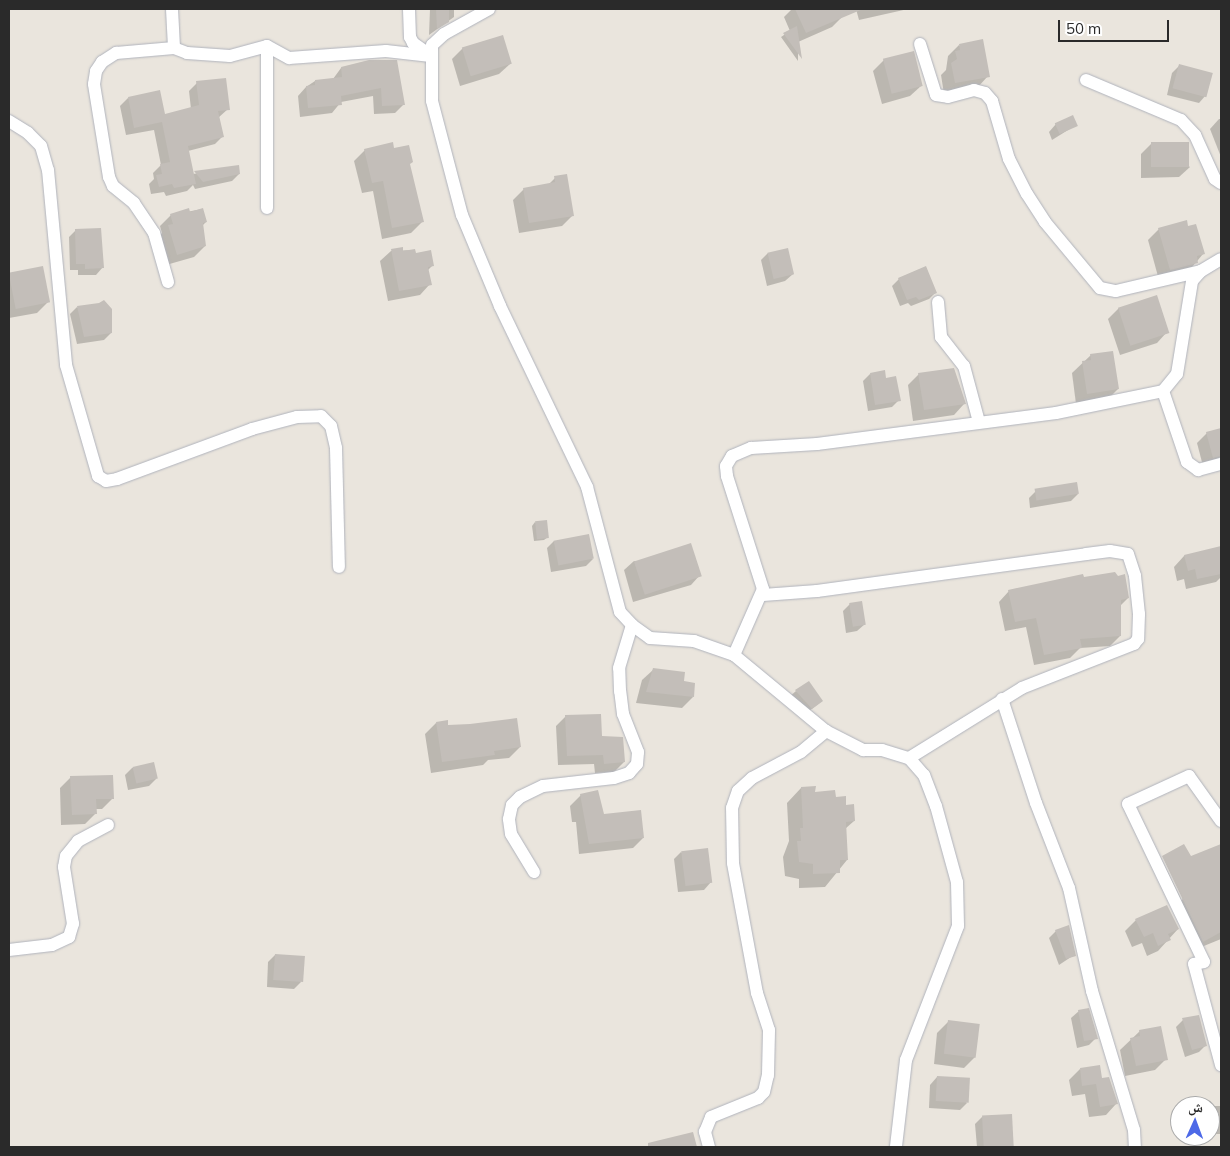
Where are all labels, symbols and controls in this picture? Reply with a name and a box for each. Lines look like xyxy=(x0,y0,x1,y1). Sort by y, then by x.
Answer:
scale bar xyxy=(1060,10,1171,42)
text: 50 m xyxy=(1066,19,1101,38)
north arrow xyxy=(1170,1096,1220,1146)
text: ش xyxy=(1188,1098,1203,1116)

